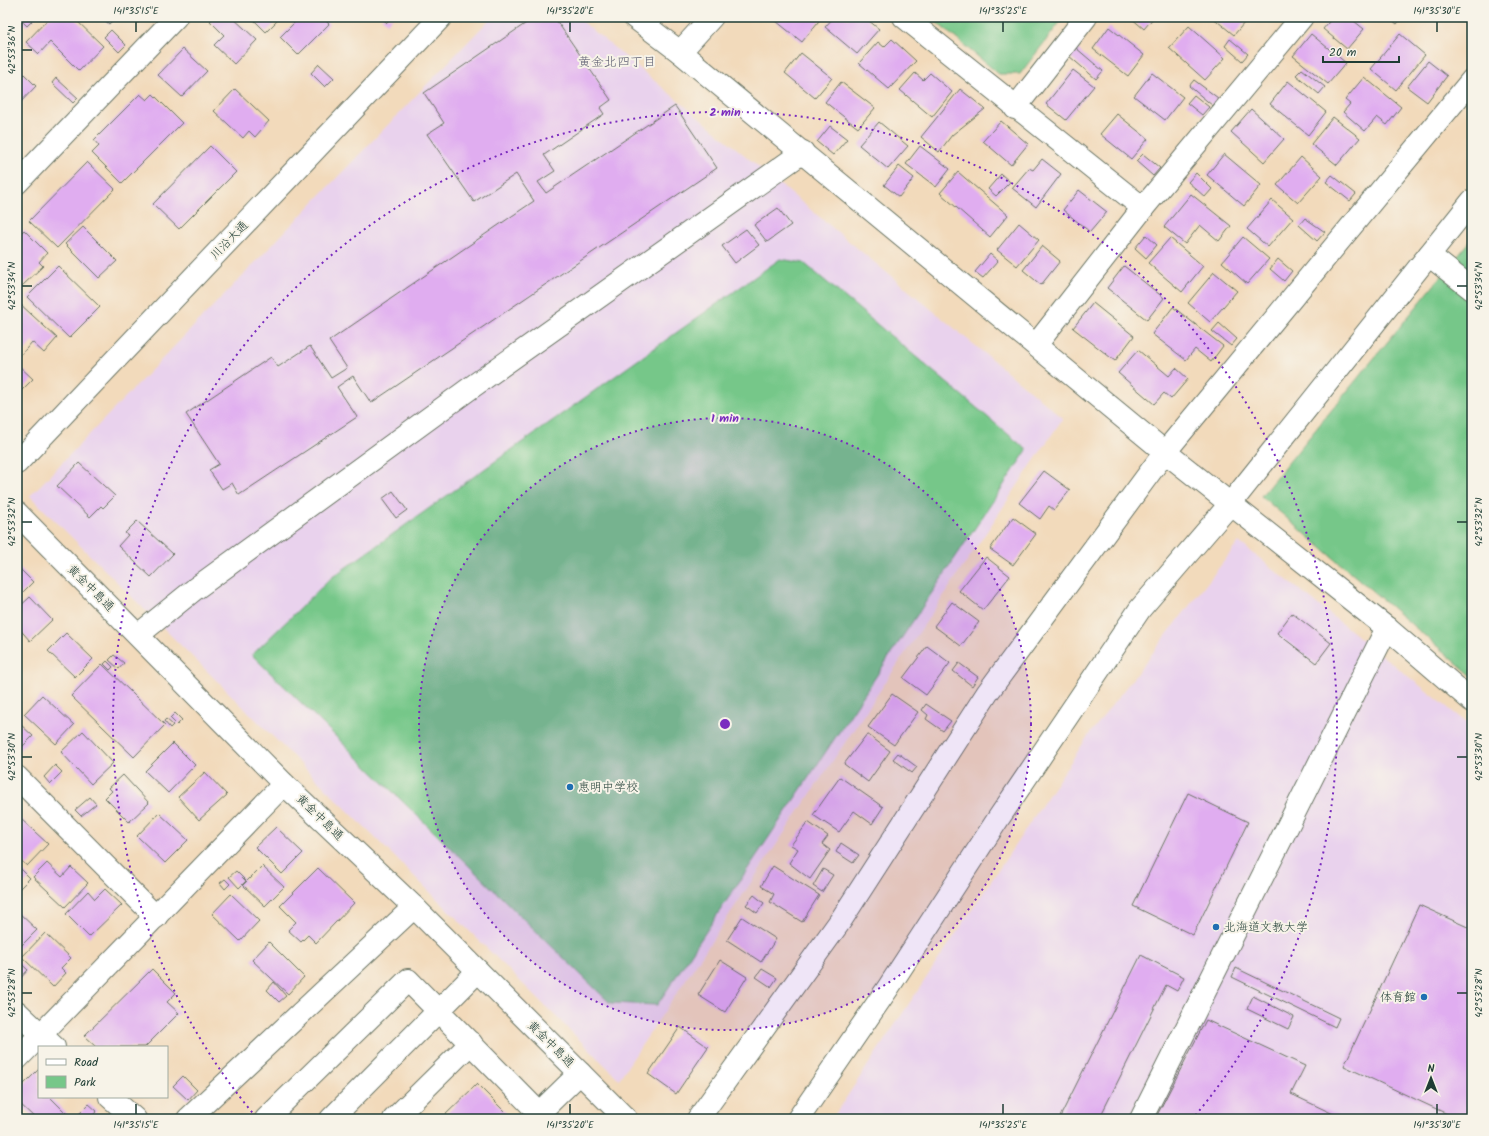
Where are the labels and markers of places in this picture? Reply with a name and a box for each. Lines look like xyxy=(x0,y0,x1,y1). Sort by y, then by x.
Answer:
centre of rings xyxy=(718,717,732,731)
place label: 恵明中学校 xyxy=(578,778,638,797)
marker: 恵明中学校 xyxy=(565,782,575,792)
place label: 北海道文教大学 xyxy=(1224,918,1308,937)
marker: 北海道文教大学 xyxy=(1211,922,1221,932)
place label: 体育館 xyxy=(1380,988,1416,1007)
marker: 体育館 xyxy=(1419,992,1429,1002)

